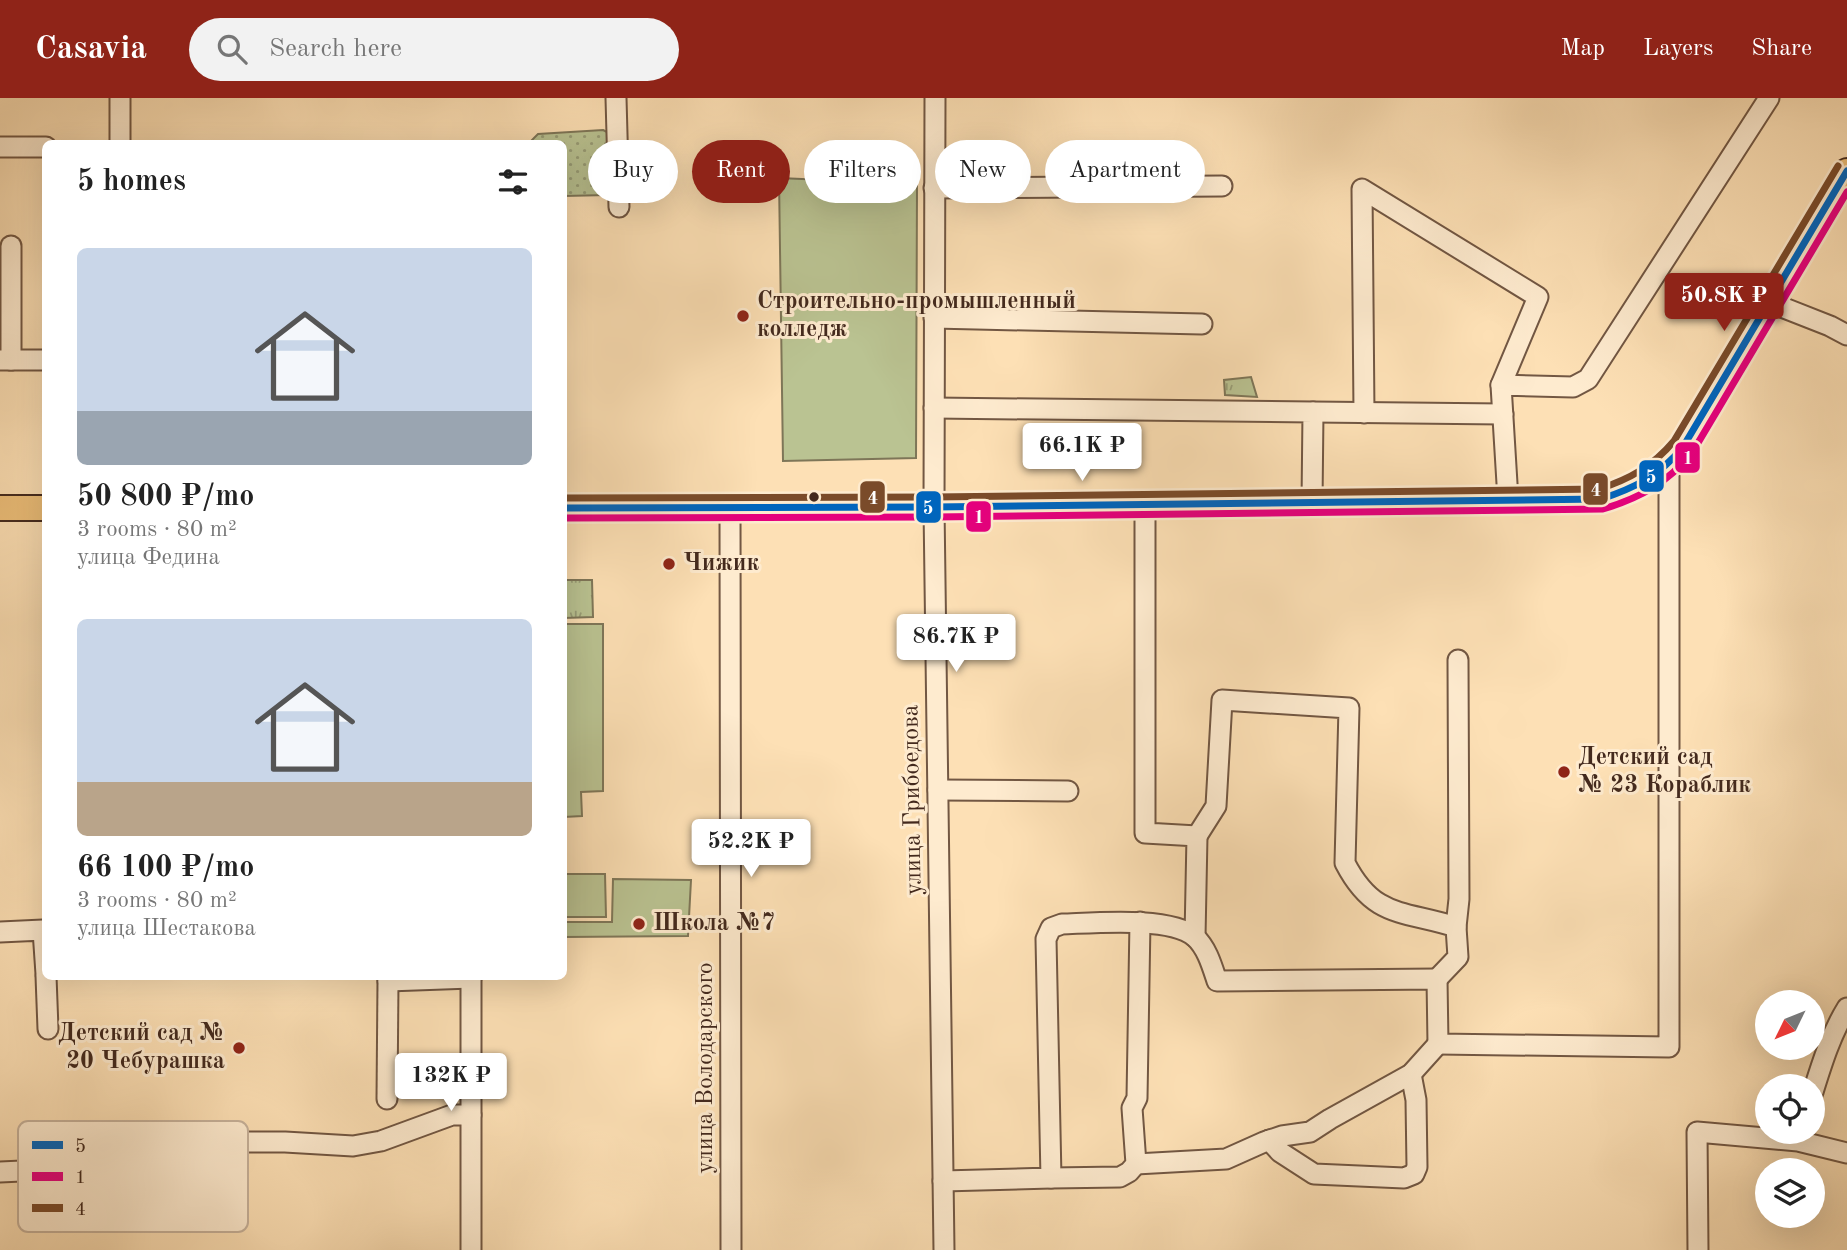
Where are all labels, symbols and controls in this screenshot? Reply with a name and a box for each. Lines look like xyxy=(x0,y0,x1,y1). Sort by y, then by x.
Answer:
search box xyxy=(189,18,679,81)
icon: search xyxy=(213,30,251,68)
text: Casavia xyxy=(35,33,147,66)
text: Search here xyxy=(269,36,402,62)
text: Map xyxy=(1561,37,1605,61)
text: Layers xyxy=(1643,37,1713,61)
text: Share xyxy=(1751,37,1812,61)
chip: Buy xyxy=(588,140,678,203)
chip: Rent xyxy=(692,140,790,203)
chip: Filters xyxy=(804,140,921,203)
chip: New xyxy=(935,140,1031,203)
chip: Apartment xyxy=(1045,140,1205,203)
icon: filters xyxy=(494,163,532,201)
text: 5 homes xyxy=(77,167,186,197)
pin: 50.8K ₽ xyxy=(1659,274,1789,333)
text: 50.8K ₽ xyxy=(1681,284,1767,307)
place label: Строительно-промышленный колледж xyxy=(757,290,1076,342)
icon: home xyxy=(242,293,368,419)
marker: Строительно-промышленный колледж xyxy=(735,308,751,324)
pin: 66.1K ₽ xyxy=(1017,424,1147,483)
text: 66.1K ₽ xyxy=(1039,434,1125,457)
line badge: 1 xyxy=(1674,441,1701,474)
text: 1 xyxy=(1682,450,1694,469)
line badge: 5 xyxy=(1638,459,1665,493)
text: 5 xyxy=(1645,469,1657,488)
line badge: 4 xyxy=(1582,472,1609,506)
line badge: 4 xyxy=(859,480,886,514)
text: 50 800 ₽/mo xyxy=(77,482,254,512)
text: 4 xyxy=(1590,482,1602,501)
unlabelled marker xyxy=(807,490,821,504)
text: 4 xyxy=(867,490,879,509)
line badge: 5 xyxy=(915,490,942,524)
text: 5 xyxy=(922,500,934,519)
line badge: 1 xyxy=(965,500,992,533)
text: 1 xyxy=(973,509,985,528)
text: 3 rooms · 80 m² xyxy=(77,518,237,541)
text: улица Федина xyxy=(77,546,220,569)
place label: Чижик xyxy=(683,552,760,576)
marker: Чижик xyxy=(661,556,677,572)
pin: 86.7K ₽ xyxy=(891,614,1021,674)
text: 86.7K ₽ xyxy=(913,625,999,648)
icon: home xyxy=(242,664,368,790)
street label: улица Грибоедова xyxy=(899,704,927,896)
place label: Детский сад № 23 Кораблик xyxy=(1578,746,1751,798)
marker: Детский сад № 23 Кораблик xyxy=(1556,764,1572,780)
pin: 52.2K ₽ xyxy=(686,820,816,879)
text: 52.2K ₽ xyxy=(708,830,794,853)
text: 66 100 ₽/mo xyxy=(77,853,254,883)
text: 3 rooms · 80 m² xyxy=(77,889,237,912)
place label: Школа №7 xyxy=(653,912,775,936)
marker: Школа №7 xyxy=(631,916,647,932)
text: улица Шестакова xyxy=(77,917,256,940)
street label: улица Володарского xyxy=(694,962,718,1174)
north arrow xyxy=(1755,990,1825,1060)
map controls xyxy=(1755,990,1825,1228)
place label: Детский сад № 20 Чебурашка xyxy=(58,1022,225,1074)
marker: Детский сад № 20 Чебурашка xyxy=(231,1040,247,1056)
pin: 132K ₽ xyxy=(394,1054,508,1113)
text: 132K ₽ xyxy=(411,1064,491,1087)
button: locate xyxy=(1755,1074,1825,1144)
legend xyxy=(18,1121,248,1232)
text: 5 xyxy=(75,1138,86,1157)
button: layers xyxy=(1755,1158,1825,1228)
text: 1 xyxy=(75,1169,86,1188)
text: 4 xyxy=(75,1201,86,1220)

